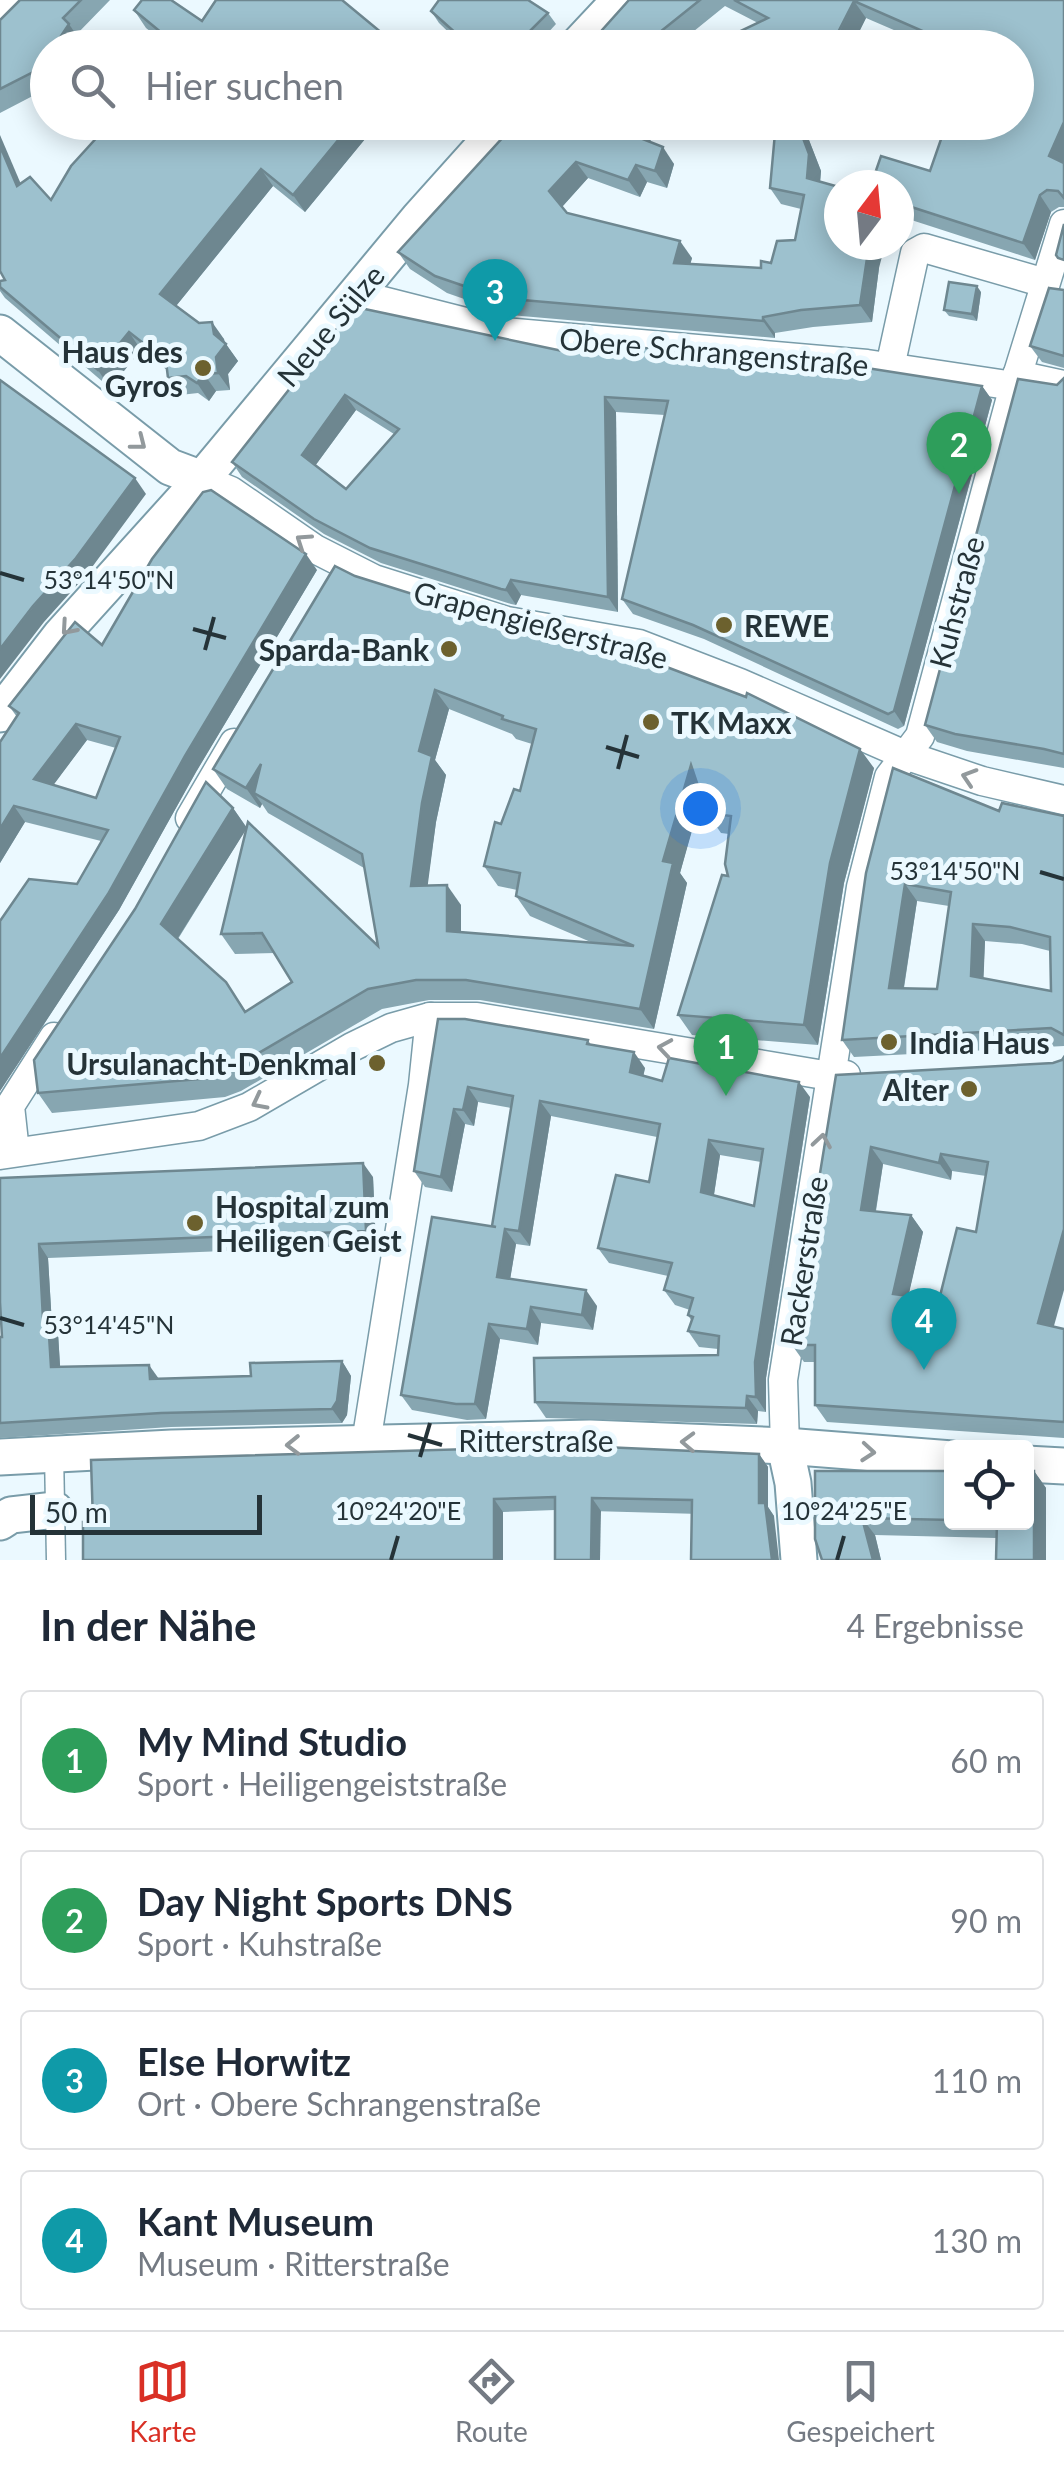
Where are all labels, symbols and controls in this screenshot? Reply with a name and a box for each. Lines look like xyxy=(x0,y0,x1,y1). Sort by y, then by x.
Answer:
search box xyxy=(30,30,1034,140)
icon: search xyxy=(65,58,120,113)
text: Hier suchen xyxy=(145,62,344,108)
north arrow xyxy=(824,170,914,260)
street label: Neue Sülze xyxy=(269,257,391,393)
pin: 3 xyxy=(462,258,528,341)
street label: Obere Schrangenstraße xyxy=(558,320,870,382)
place label: Haus des Gyros xyxy=(61,333,183,403)
marker: Haus des Gyros xyxy=(192,357,214,379)
pin: 2 xyxy=(926,412,992,494)
one-way arrow xyxy=(128,431,146,448)
street label: Kuhstraße xyxy=(921,532,991,672)
one-way arrow xyxy=(296,535,315,553)
text: 53°14'50"N xyxy=(44,564,174,594)
street label: Grapengießerstraße xyxy=(410,573,672,675)
place label: REWE xyxy=(744,607,829,643)
marker: REWE xyxy=(713,614,735,636)
one-way arrow xyxy=(61,616,79,635)
place label: Sparda-Bank xyxy=(259,631,430,667)
marker: Sparda-Bank xyxy=(438,638,460,660)
place label: TK Maxx xyxy=(671,704,792,740)
marker: TK Maxx xyxy=(640,711,662,733)
one-way arrow xyxy=(962,768,979,788)
your location xyxy=(675,783,726,834)
text: 53°14'50"N xyxy=(890,855,1020,885)
pin: 1 xyxy=(694,1014,758,1096)
place label: India Haus xyxy=(909,1024,1050,1060)
marker: India Haus xyxy=(878,1031,900,1053)
one-way arrow xyxy=(657,1039,673,1060)
place label: Ursulanacht-Denkmal xyxy=(66,1045,357,1081)
marker: Ursulanacht-Denkmal xyxy=(366,1052,388,1074)
place label: Alter xyxy=(881,1071,950,1107)
marker: Alter xyxy=(958,1078,980,1100)
one-way arrow xyxy=(251,1090,269,1109)
one-way arrow xyxy=(811,1133,832,1150)
street label: Rackerstraße xyxy=(772,1174,834,1348)
place label: Hospital zum Heiligen Geist xyxy=(215,1188,402,1258)
marker: Hospital zum Heiligen Geist xyxy=(184,1212,206,1234)
pin: 4 xyxy=(892,1288,956,1370)
text: 53°14'45"N xyxy=(44,1309,174,1339)
street label: Ritterstraße xyxy=(458,1422,614,1458)
one-way arrow xyxy=(679,1431,695,1452)
one-way arrow xyxy=(284,1434,300,1456)
map controls xyxy=(944,1440,1034,1530)
button: locate xyxy=(944,1440,1034,1530)
one-way arrow xyxy=(861,1441,877,1463)
scale bar xyxy=(30,1490,262,1534)
text: 50 m xyxy=(45,1495,108,1529)
text: 10°24'20"E xyxy=(335,1495,461,1525)
text: 10°24'25"E xyxy=(781,1495,907,1525)
text: In der Nähe xyxy=(40,1600,257,1650)
text: 4 Ergebnisse xyxy=(847,1606,1024,1645)
text: My Mind Studio xyxy=(137,1718,407,1764)
text: 1 xyxy=(65,1741,84,1780)
text: 60 m xyxy=(950,1741,1022,1780)
text: Sport · Heiligengeiststraße xyxy=(137,1764,507,1803)
text: Day Night Sports DNS xyxy=(137,1878,513,1924)
text: 2 xyxy=(65,1901,84,1940)
text: 90 m xyxy=(950,1901,1022,1940)
text: Sport · Kuhstraße xyxy=(137,1924,382,1963)
text: Else Horwitz xyxy=(137,2038,351,2084)
text: 3 xyxy=(65,2061,84,2100)
text: 110 m xyxy=(932,2061,1022,2100)
text: Ort · Obere Schrangenstraße xyxy=(137,2084,541,2123)
text: Kant Museum xyxy=(137,2198,374,2244)
text: 4 xyxy=(65,2221,84,2260)
text: 130 m xyxy=(932,2221,1022,2260)
text: Museum · Ritterstraße xyxy=(137,2244,450,2283)
tab: Karte xyxy=(129,2354,197,2448)
tab: Route xyxy=(455,2354,528,2448)
tab: Gespeichert xyxy=(786,2354,935,2448)

